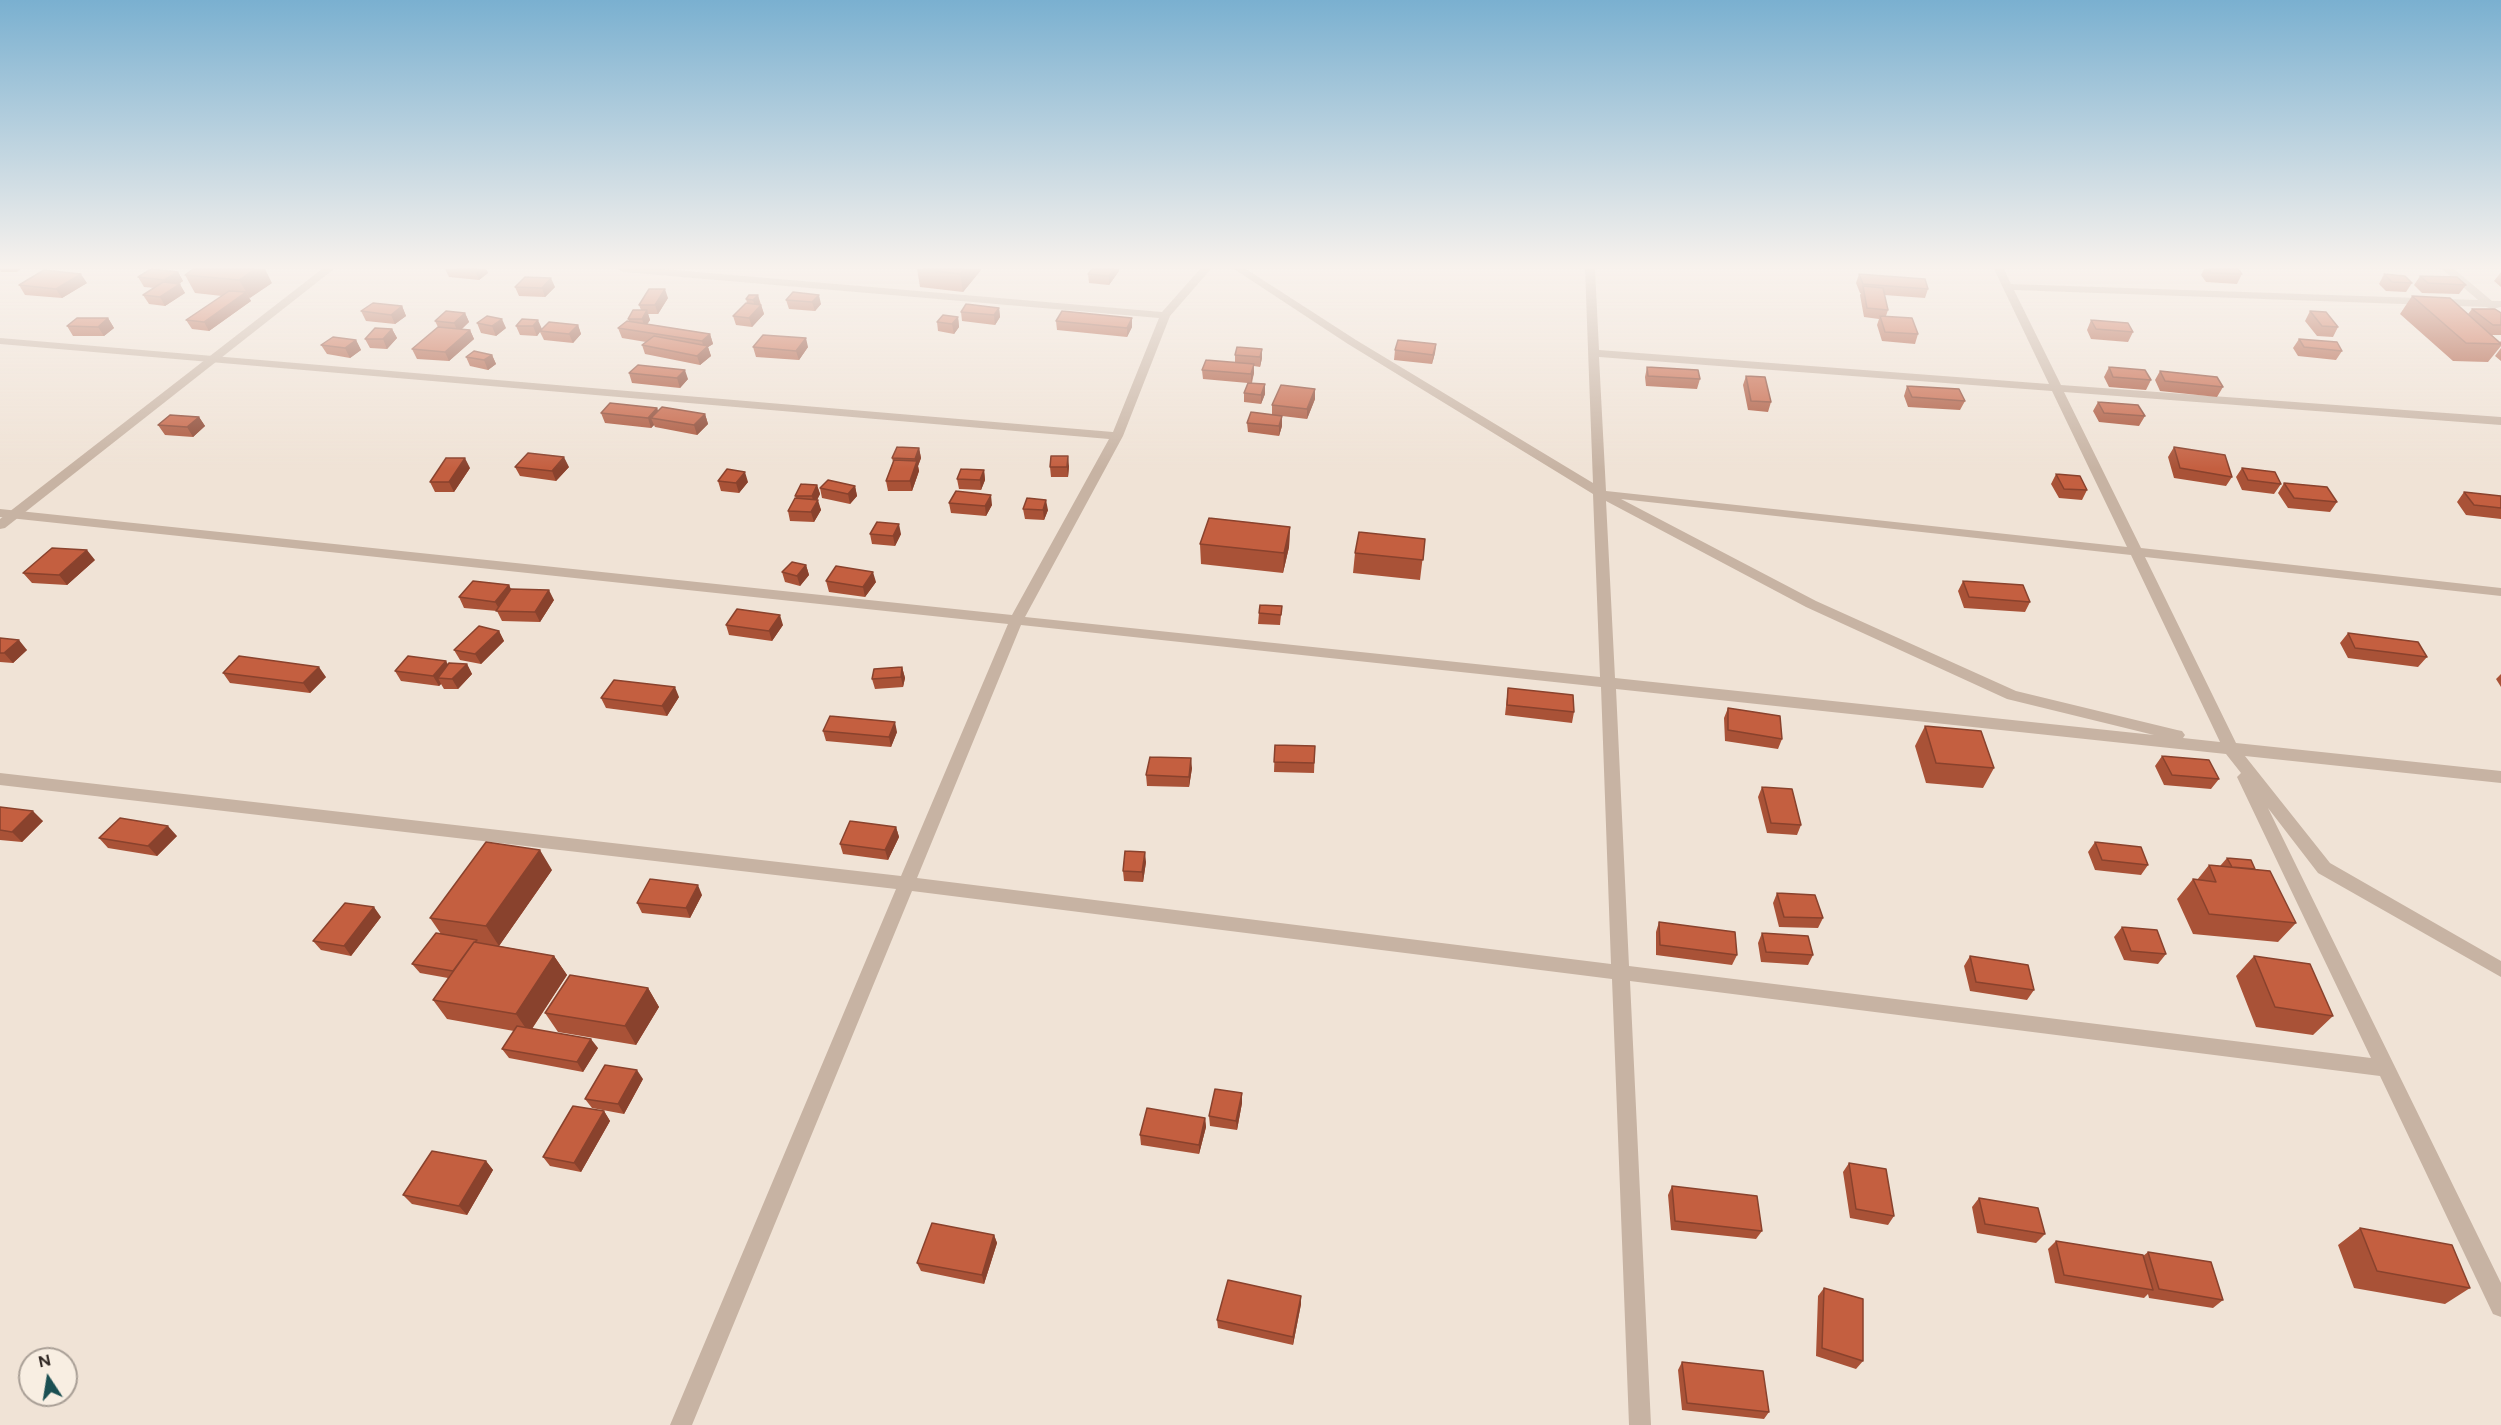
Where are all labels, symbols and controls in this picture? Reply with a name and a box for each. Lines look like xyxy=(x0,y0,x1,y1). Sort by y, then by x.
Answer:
north arrow xyxy=(18,1347,78,1407)
text: N xyxy=(37,1350,53,1371)

